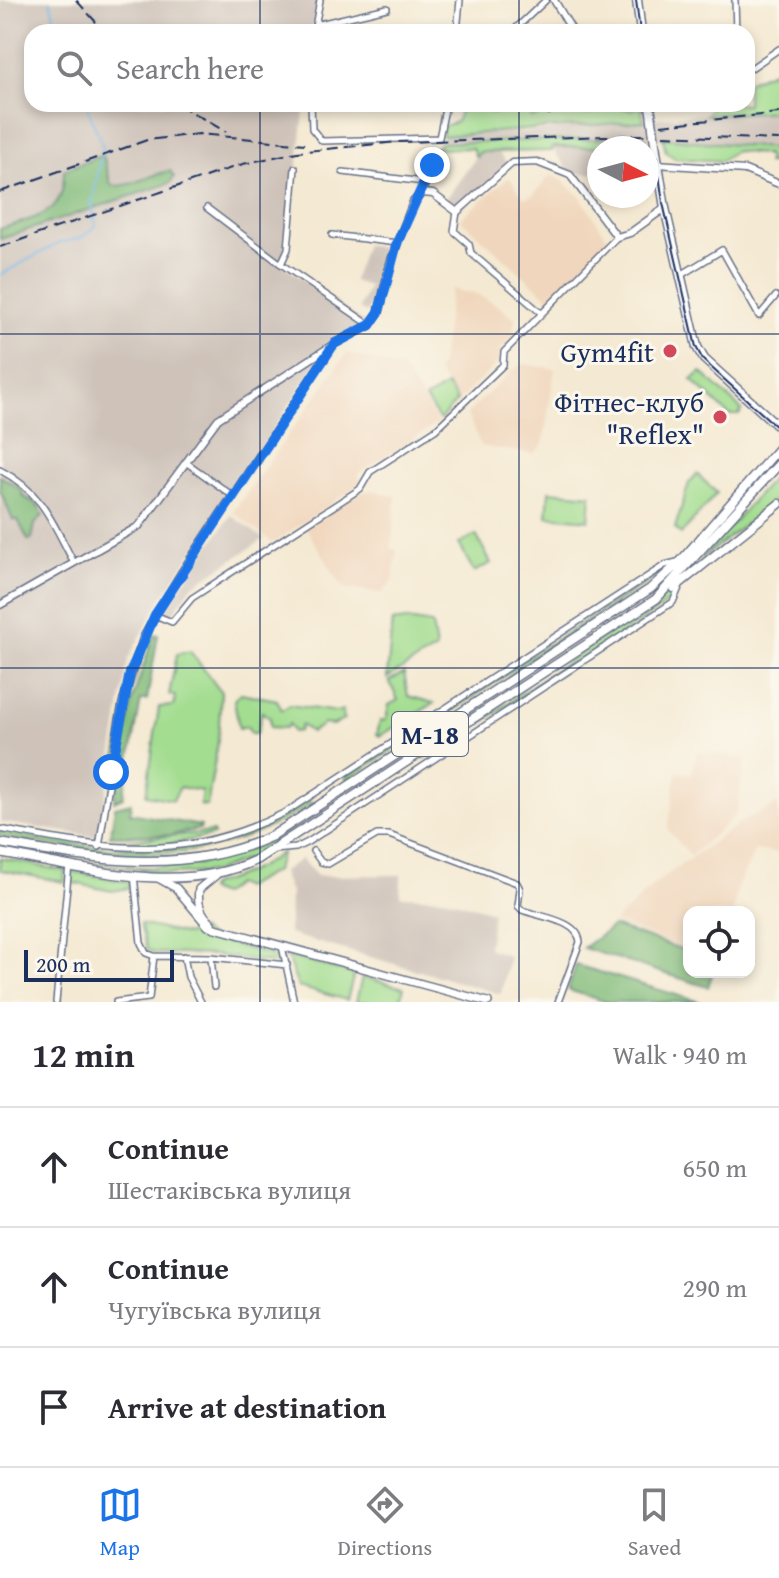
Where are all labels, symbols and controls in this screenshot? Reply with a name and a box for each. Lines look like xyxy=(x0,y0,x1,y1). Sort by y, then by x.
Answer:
search box xyxy=(24,24,755,112)
icon: search xyxy=(52,46,96,90)
text: Search here xyxy=(116,46,264,90)
north arrow xyxy=(587,136,659,208)
route end xyxy=(414,147,450,183)
place label: Gym4fit xyxy=(560,331,654,372)
marker: Gym4fit xyxy=(661,342,679,360)
place label: Фітнес-клуб "Reflex" xyxy=(554,381,704,454)
marker: Фітнес-клуб "Reflex" xyxy=(711,408,729,426)
road number: М-18 xyxy=(392,712,468,756)
route start xyxy=(93,754,129,790)
map controls xyxy=(683,906,755,978)
button: locate xyxy=(683,906,755,978)
scale bar xyxy=(24,946,174,982)
text: 200 m xyxy=(36,948,91,980)
text: 12 min xyxy=(32,1030,134,1079)
text: Walk · 940 m xyxy=(613,1035,747,1074)
text: Continue xyxy=(108,1126,229,1170)
icon: ahead xyxy=(32,1145,76,1189)
text: 650 m xyxy=(682,1148,747,1187)
text: Шестаківська вулиця xyxy=(108,1170,351,1209)
text: Continue xyxy=(108,1246,229,1290)
icon: ahead xyxy=(32,1265,76,1309)
text: 290 m xyxy=(682,1268,747,1307)
text: Чугуївська вулиця xyxy=(108,1290,321,1329)
icon: arrive xyxy=(32,1385,76,1429)
text: Arrive at destination xyxy=(108,1385,386,1429)
tab: Map xyxy=(98,1483,142,1563)
tab: Directions xyxy=(338,1483,432,1563)
tab: Saved xyxy=(628,1483,681,1563)

